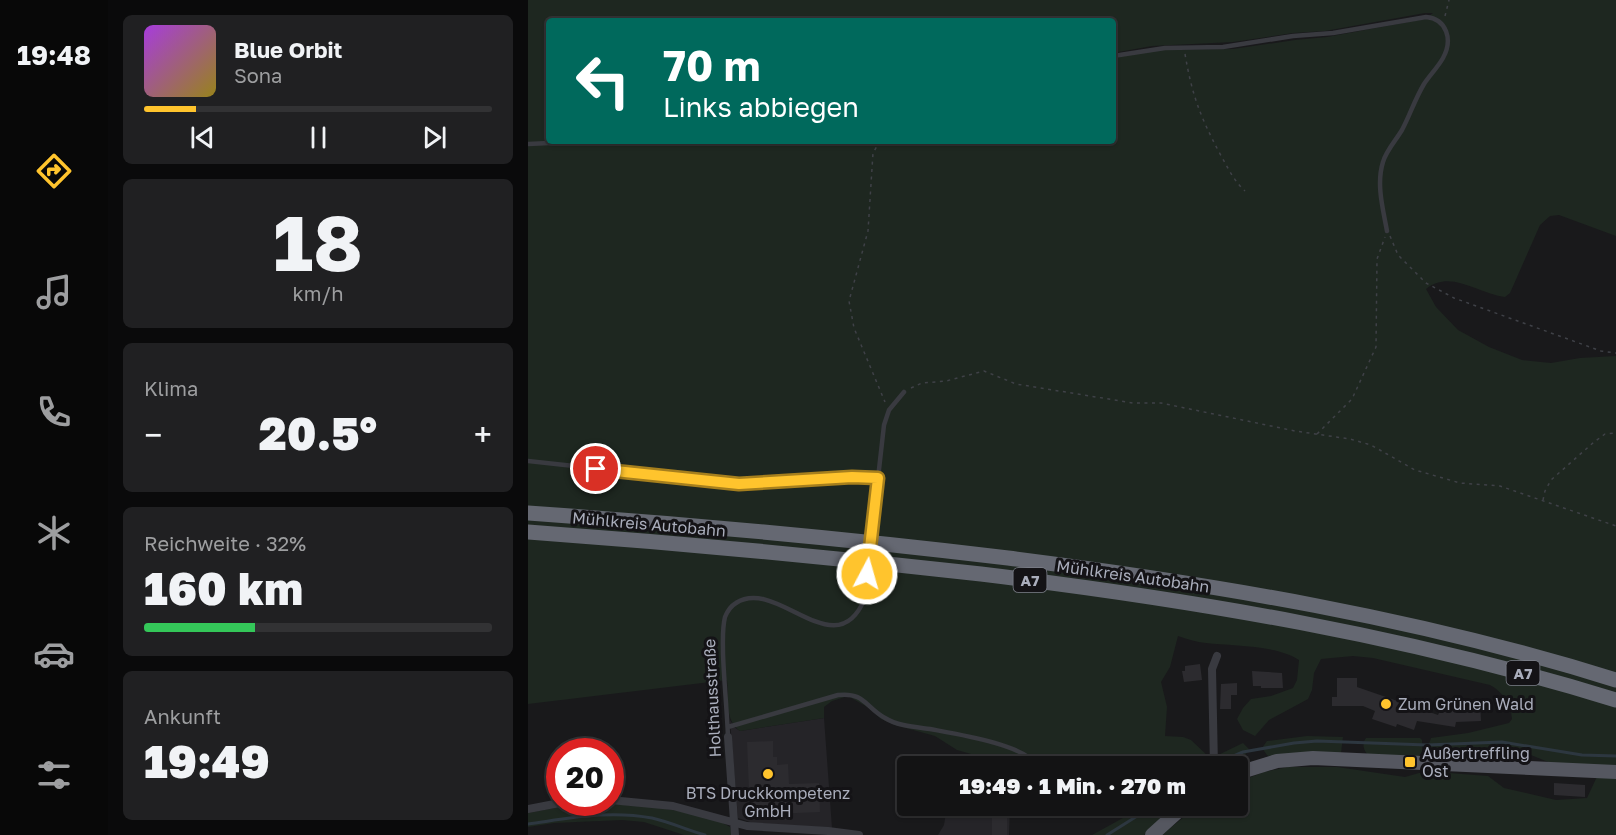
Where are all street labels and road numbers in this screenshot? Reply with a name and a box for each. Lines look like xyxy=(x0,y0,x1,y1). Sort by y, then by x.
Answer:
street label: Mühlkreis Autobahn xyxy=(571,507,727,541)
street label: Mühlkreis Autobahn xyxy=(1055,555,1211,597)
road number: A7 xyxy=(1014,568,1046,592)
street label: Holthausstraße xyxy=(699,638,725,758)
road number: A7 xyxy=(1506,661,1540,685)

